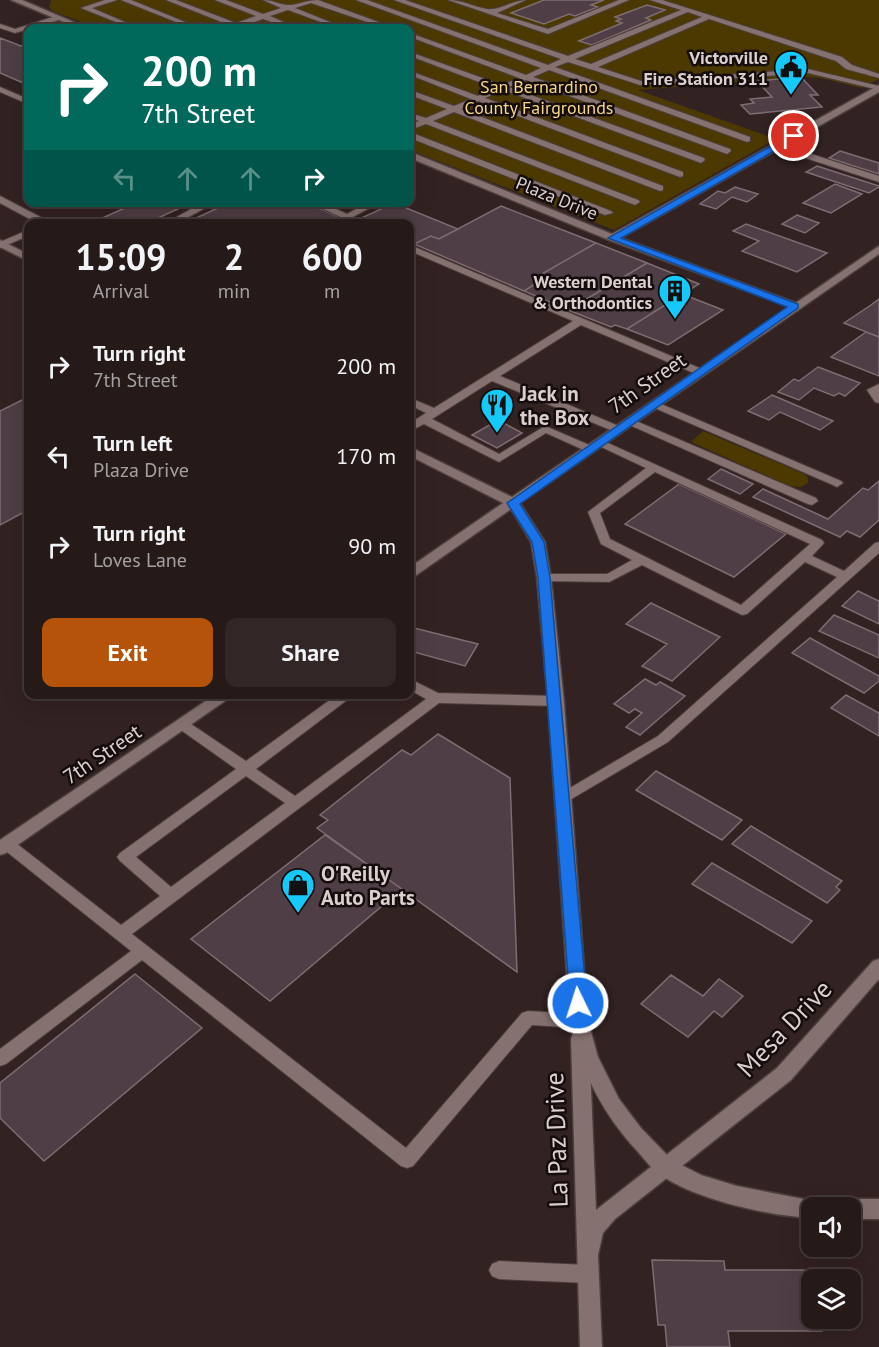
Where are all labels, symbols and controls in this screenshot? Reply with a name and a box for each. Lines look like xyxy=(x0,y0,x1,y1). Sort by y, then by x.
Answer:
text: 200 m xyxy=(141,43,257,98)
place label: Victorville Fire Station 311 xyxy=(643,46,768,90)
icon: right xyxy=(42,48,120,126)
public building icon: Victorville Fire Station 311 xyxy=(773,49,809,96)
park label: San Bernardino County Fairgrounds xyxy=(465,75,613,119)
text: 7th Street xyxy=(141,96,255,130)
pin xyxy=(768,110,819,161)
icon: arrive xyxy=(777,119,810,152)
icon: left xyxy=(108,162,141,195)
icon: ahead xyxy=(171,162,204,195)
icon: ahead xyxy=(234,162,267,195)
icon: right xyxy=(297,162,330,195)
street label: Plaza Drive xyxy=(513,171,601,225)
text: 15:09 xyxy=(75,233,167,280)
text: 2 xyxy=(224,233,244,280)
text: 600 xyxy=(302,233,363,280)
place label: Western Dental & Orthodontics xyxy=(533,270,653,314)
building icon: Western Dental & Orthodontics xyxy=(657,273,693,320)
text: Arrival xyxy=(93,278,149,304)
text: min xyxy=(218,278,250,304)
text: m xyxy=(324,278,340,304)
text: Turn right xyxy=(93,339,185,367)
street label: 7th Street xyxy=(603,346,691,420)
icon: right xyxy=(42,350,75,383)
text: 200 m xyxy=(336,352,396,380)
text: 7th Street xyxy=(93,367,178,393)
place label: Jack in the Box xyxy=(519,380,589,431)
restaurant icon: Jack in the Box xyxy=(479,387,515,434)
text: Turn left xyxy=(93,429,173,457)
icon: left xyxy=(42,440,75,473)
text: 170 m xyxy=(336,442,396,470)
text: Plaza Drive xyxy=(93,457,189,483)
text: Turn right xyxy=(93,519,185,547)
icon: right xyxy=(42,530,75,563)
text: 90 m xyxy=(348,532,396,560)
text: Loves Lane xyxy=(93,547,187,573)
button: Exit xyxy=(42,618,213,687)
button: Share xyxy=(225,618,396,687)
street label: 7th Street xyxy=(58,718,146,790)
place label: O'Reilly Auto Parts xyxy=(321,860,415,911)
shop icon: O'Reilly Auto Parts xyxy=(280,867,316,914)
position arrow xyxy=(546,971,610,1035)
street label: Mesa Drive xyxy=(729,972,839,1084)
street label: La Paz Drive xyxy=(537,1072,575,1208)
map controls xyxy=(801,1197,861,1329)
button: sound xyxy=(801,1197,861,1257)
button: layers xyxy=(801,1269,861,1329)

